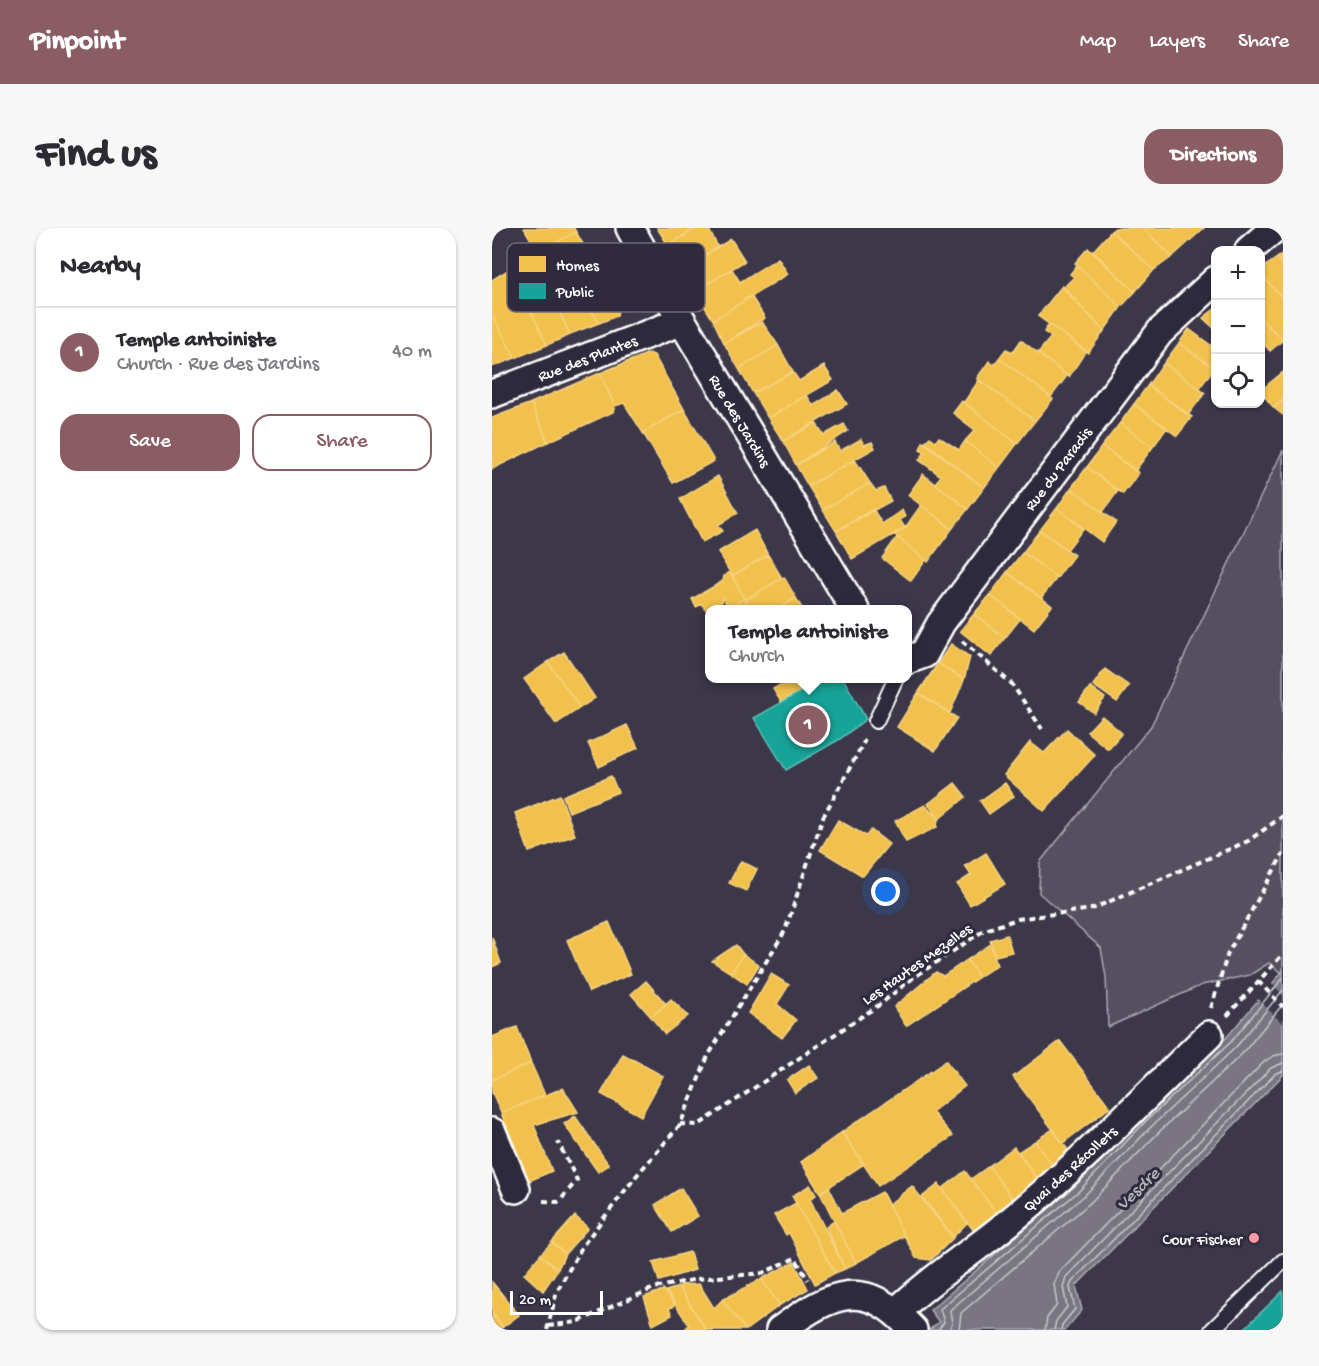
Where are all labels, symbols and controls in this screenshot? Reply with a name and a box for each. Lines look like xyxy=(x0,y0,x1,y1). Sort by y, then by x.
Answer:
text: Pinpoint xyxy=(30,26,124,59)
text: Map xyxy=(1080,30,1116,55)
text: Layers xyxy=(1149,30,1205,55)
text: Share xyxy=(1238,30,1289,55)
button: Directions xyxy=(1144,129,1283,184)
text: Find us xyxy=(36,132,156,181)
legend xyxy=(507,243,705,312)
map controls xyxy=(1211,246,1265,408)
button: + xyxy=(1211,246,1265,300)
text: Nearby xyxy=(60,252,141,283)
text: Homes xyxy=(556,258,600,277)
text: Public xyxy=(555,285,594,304)
button: − xyxy=(1211,300,1265,354)
text: Temple antoiniste xyxy=(117,328,276,354)
street label: Rue des Plantes xyxy=(536,332,642,388)
text: 1 xyxy=(75,341,84,364)
text: 40 m xyxy=(392,341,432,364)
text: Church · Rue des Jardins xyxy=(117,354,319,377)
button: locate xyxy=(1211,354,1265,408)
street label: Rue des Jardins xyxy=(703,372,774,472)
button: Save xyxy=(60,414,240,471)
button: Share xyxy=(252,414,432,471)
street label: Rue du Paradis xyxy=(1022,424,1098,516)
popup xyxy=(705,605,912,683)
text: Temple antoiniste xyxy=(729,620,888,646)
text: Church xyxy=(729,646,785,669)
pin: 1 xyxy=(788,702,828,748)
your location xyxy=(871,877,900,906)
street label: Les Hautes Mezelles xyxy=(859,920,977,1011)
street label: Quai des Récollets xyxy=(1020,1123,1123,1218)
water label: Vesdre xyxy=(1113,1164,1165,1215)
marker: Cour Fischer xyxy=(1247,1231,1261,1245)
place label: Cour Fischer xyxy=(1163,1232,1243,1251)
scale bar xyxy=(510,1288,603,1316)
text: 20 m xyxy=(519,1292,551,1311)

